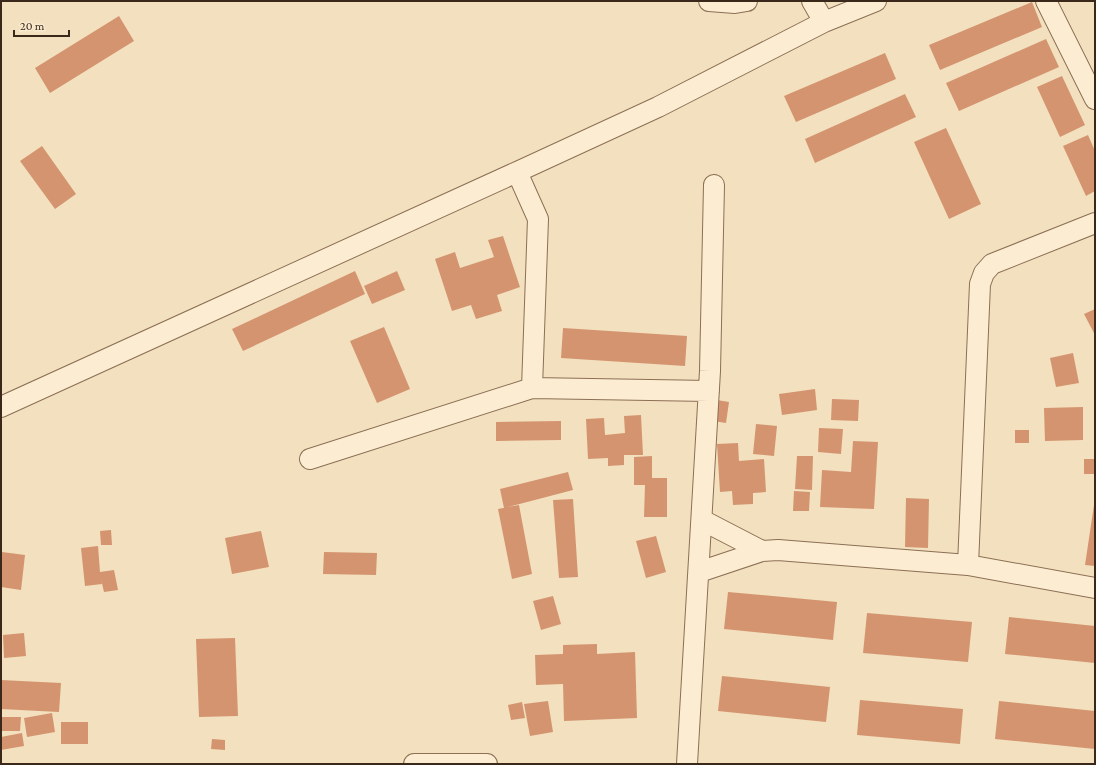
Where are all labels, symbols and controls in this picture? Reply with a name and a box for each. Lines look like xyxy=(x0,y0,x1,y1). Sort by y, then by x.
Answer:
scale bar xyxy=(14,12,69,38)
text: 20 m xyxy=(20,19,45,33)

